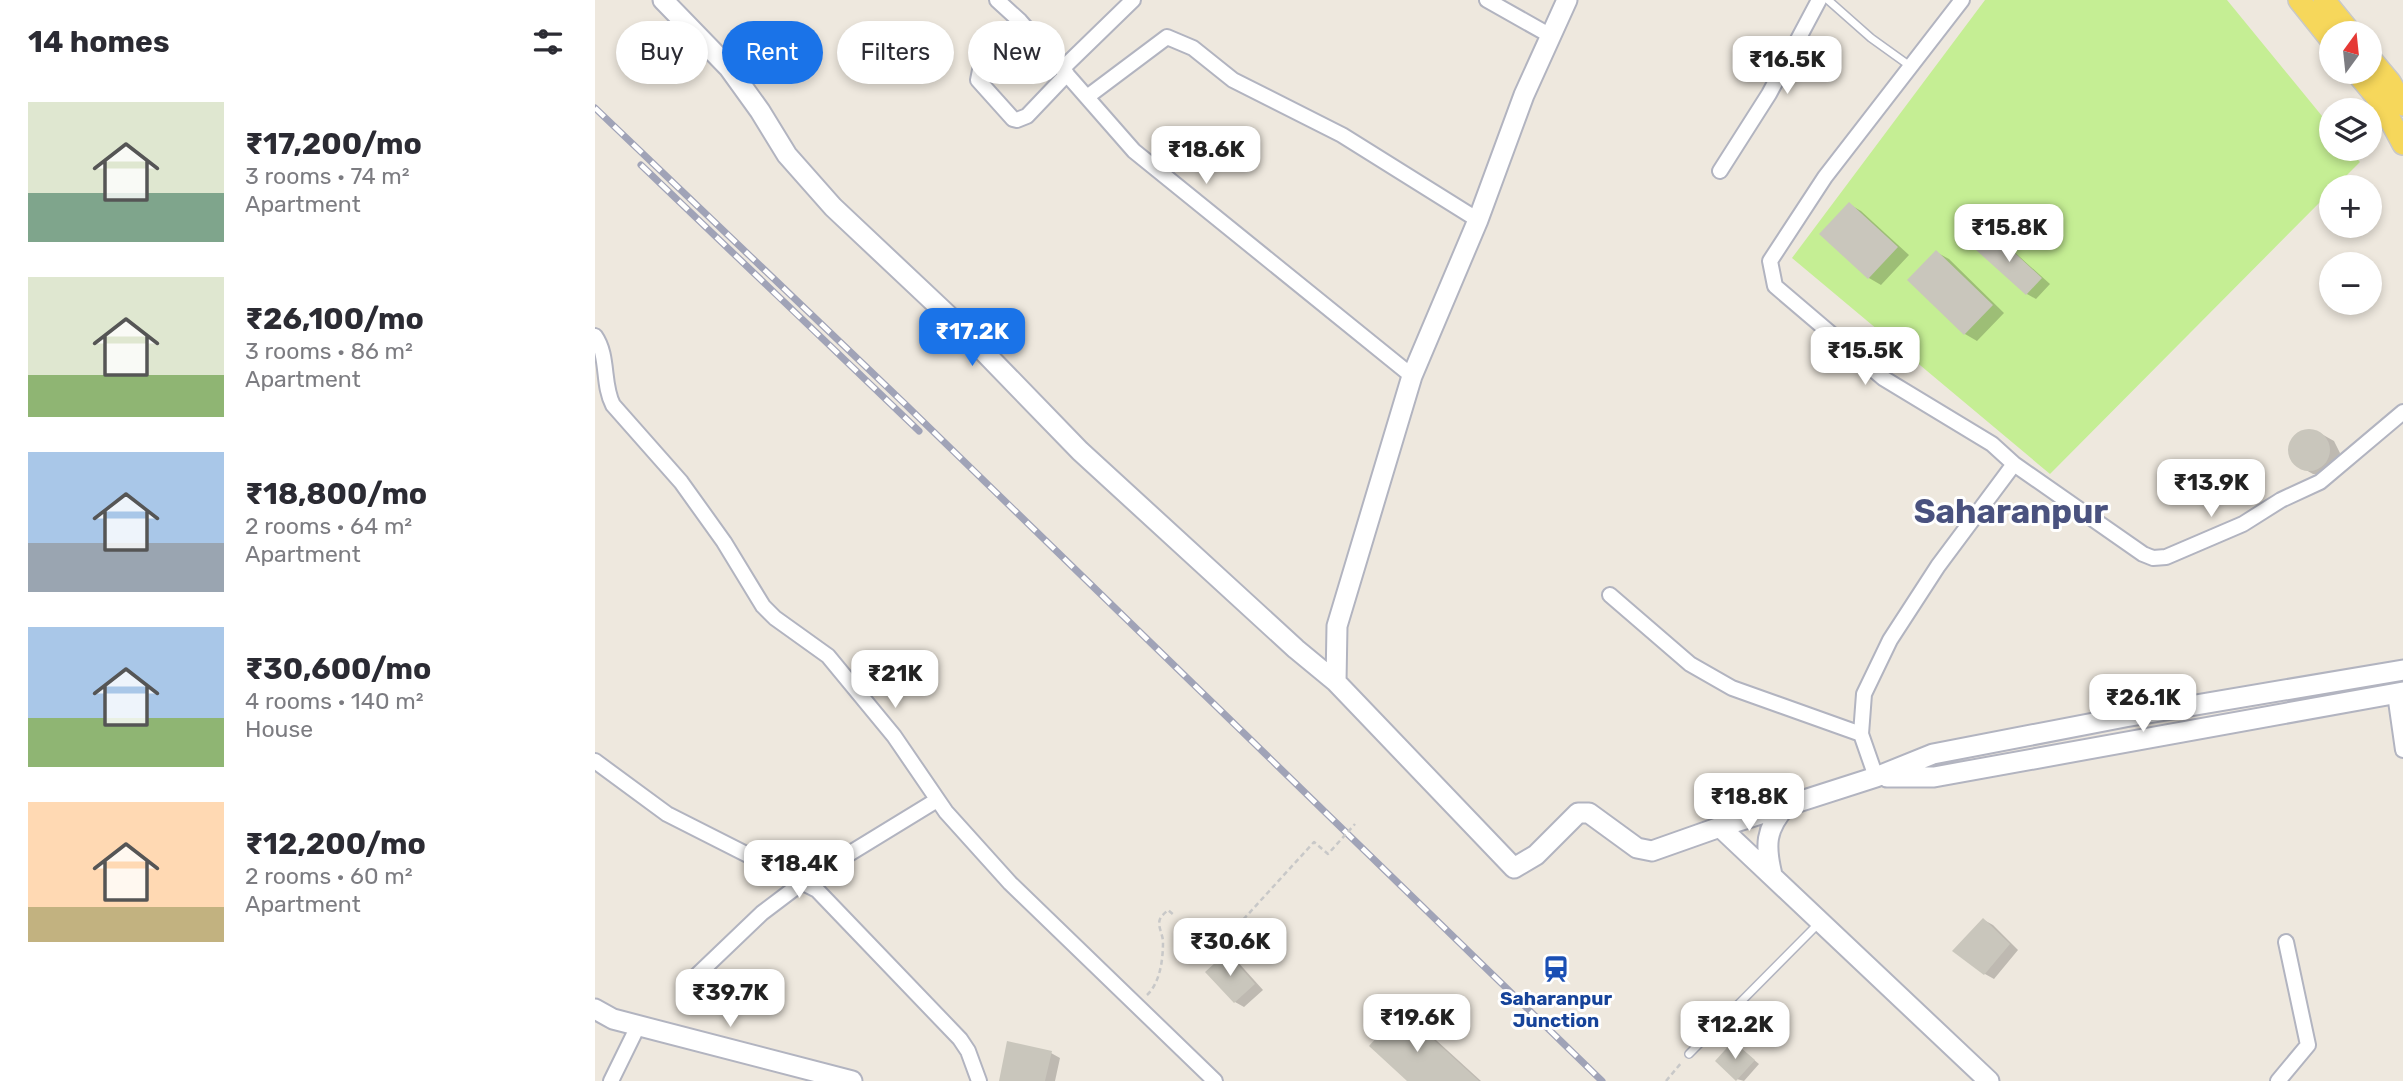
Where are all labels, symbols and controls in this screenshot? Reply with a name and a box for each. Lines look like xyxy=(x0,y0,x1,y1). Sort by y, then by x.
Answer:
chip: Buy xyxy=(616,21,708,84)
chip: Rent xyxy=(722,21,823,84)
chip: Filters xyxy=(837,21,954,84)
chip: New xyxy=(968,21,1065,84)
north arrow xyxy=(2319,21,2382,84)
map controls xyxy=(2319,21,2382,315)
icon: filters xyxy=(529,23,567,61)
text: 14 homes xyxy=(28,24,170,60)
pin: ₹16.5K xyxy=(1730,36,1844,96)
text: ₹16.5K xyxy=(1749,45,1825,73)
button: layers xyxy=(2319,98,2382,161)
text: ₹17,200/mo xyxy=(245,126,422,162)
pin: ₹18.6K xyxy=(1149,127,1263,186)
icon: home xyxy=(84,130,168,214)
text: ₹18.6K xyxy=(1167,135,1245,163)
text: 3 rooms · 74 m² xyxy=(245,162,410,190)
button: + xyxy=(2319,175,2382,238)
text: Apartment xyxy=(245,190,361,218)
pin: ₹15.8K xyxy=(1952,204,2066,264)
text: ₹15.8K xyxy=(1970,213,2048,241)
button: − xyxy=(2319,252,2382,315)
text: ₹26,100/mo xyxy=(245,301,424,337)
icon: home xyxy=(84,305,168,389)
pin: ₹17.2K xyxy=(915,308,1029,368)
text: ₹17.2K xyxy=(935,317,1009,345)
pin: ₹15.5K xyxy=(1808,328,1922,387)
text: ₹15.5K xyxy=(1827,336,1903,364)
text: 3 rooms · 86 m² xyxy=(245,337,413,365)
text: Apartment xyxy=(245,365,361,393)
pin: ₹13.9K xyxy=(2154,460,2268,519)
text: ₹13.9K xyxy=(2173,468,2249,496)
text: ₹18,800/mo xyxy=(245,476,427,512)
icon: home xyxy=(84,480,168,564)
district label: Saharanpur xyxy=(1914,492,2108,531)
text: 2 rooms · 64 m² xyxy=(245,512,412,540)
text: Apartment xyxy=(245,540,361,568)
pin: ₹21K xyxy=(854,650,936,710)
text: ₹30,600/mo xyxy=(245,651,431,687)
icon: home xyxy=(84,655,168,739)
text: ₹21K xyxy=(867,659,923,687)
pin: ₹26.1K xyxy=(2086,674,2200,734)
text: ₹26.1K xyxy=(2105,683,2181,711)
text: 4 rooms · 140 m² xyxy=(245,687,424,715)
text: House xyxy=(245,715,313,743)
pin: ₹18.8K xyxy=(1692,774,1806,833)
text: ₹18.8K xyxy=(1710,782,1788,810)
text: ₹12,200/mo xyxy=(245,826,426,862)
icon: home xyxy=(84,830,168,914)
pin: ₹18.4K xyxy=(742,841,856,900)
text: ₹18.4K xyxy=(760,849,838,877)
text: 2 rooms · 60 m² xyxy=(245,862,413,890)
text: Apartment xyxy=(245,890,361,918)
pin: ₹30.6K xyxy=(1173,918,1287,978)
text: ₹30.6K xyxy=(1189,927,1271,955)
station icon: Saharanpur Junction xyxy=(1541,954,1571,984)
pin: ₹39.7K xyxy=(673,970,787,1029)
text: ₹39.7K xyxy=(692,978,768,1006)
place label: Saharanpur Junction xyxy=(1500,987,1612,1032)
pin: ₹19.6K xyxy=(1360,995,1474,1054)
pin: ₹12.2K xyxy=(1678,1002,1792,1061)
text: ₹19.6K xyxy=(1379,1003,1455,1031)
text: ₹12.2K xyxy=(1697,1010,1773,1038)

